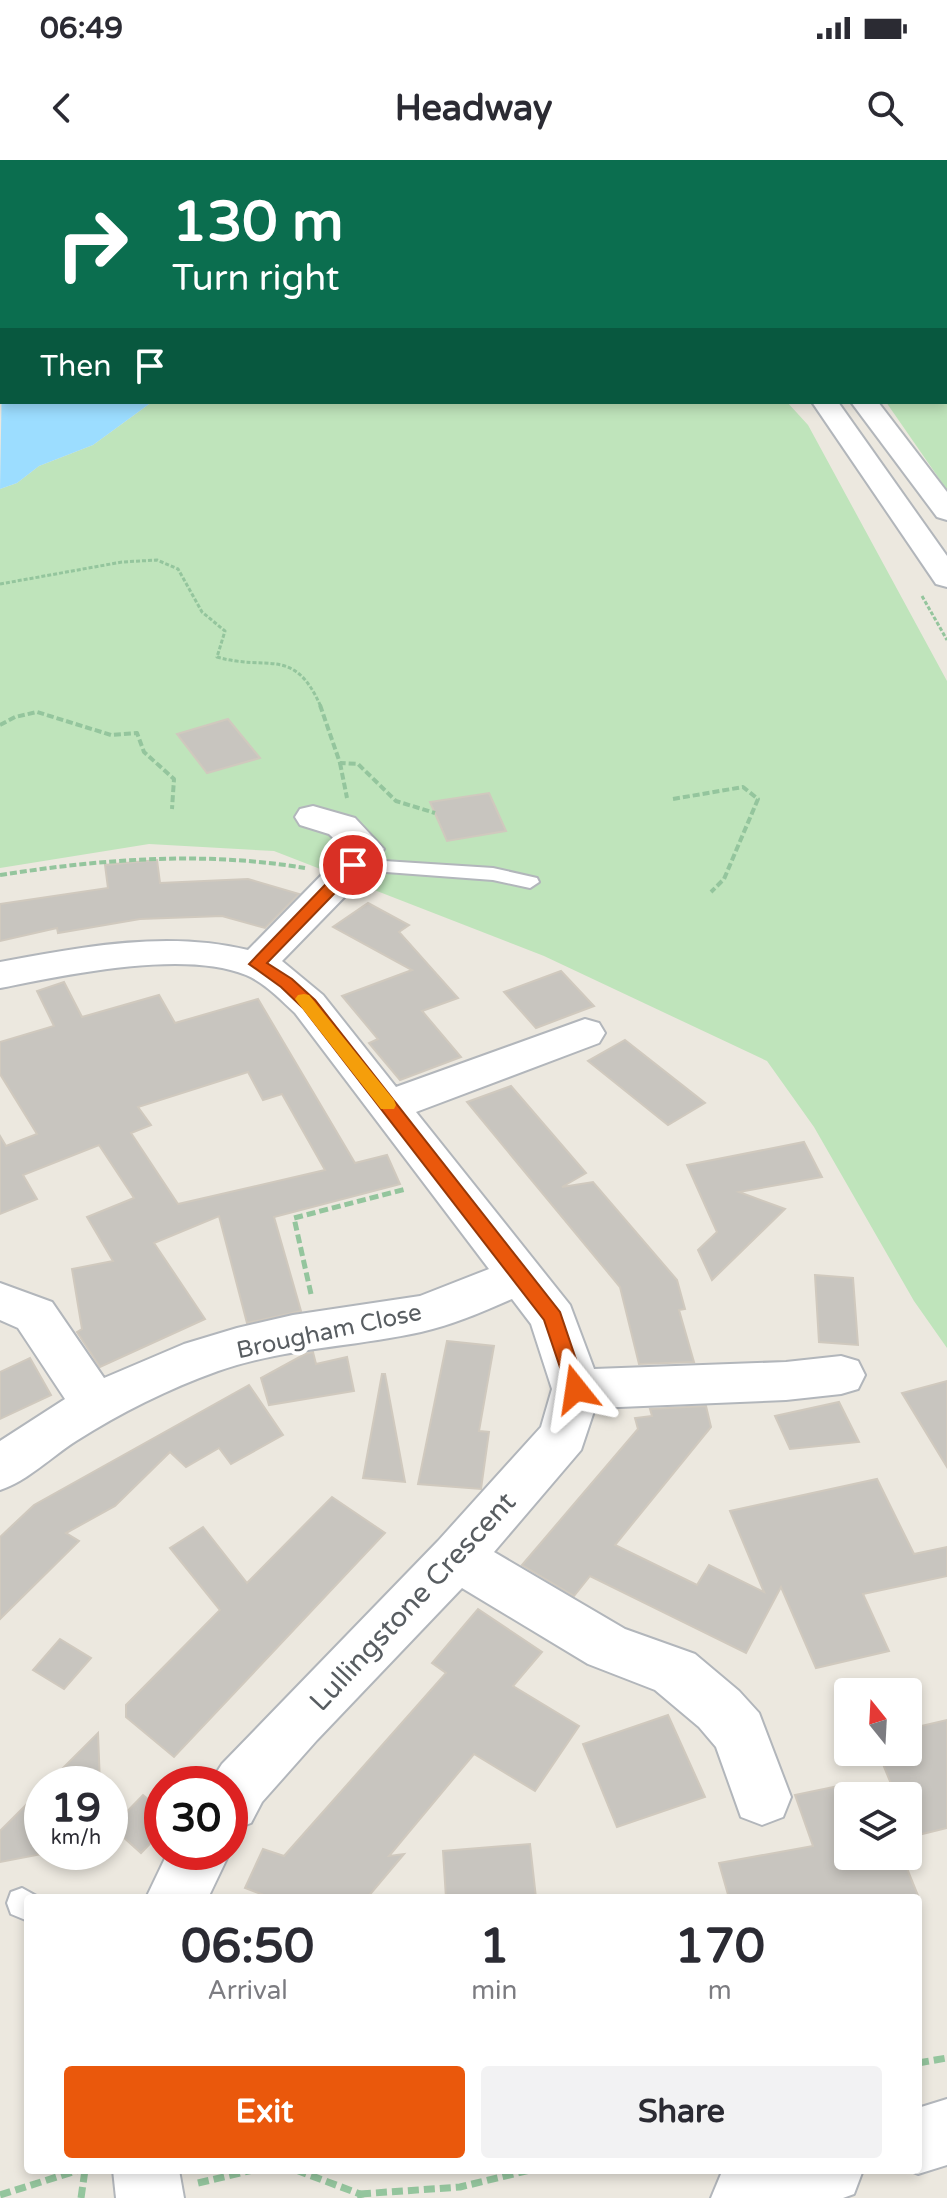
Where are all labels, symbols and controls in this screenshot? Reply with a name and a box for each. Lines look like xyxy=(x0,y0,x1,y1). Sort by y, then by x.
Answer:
text: 06:49 xyxy=(40,10,123,47)
icon: back xyxy=(40,86,84,130)
icon: search xyxy=(863,86,907,130)
text: Headway xyxy=(395,87,552,130)
text: 130 m xyxy=(172,189,343,256)
icon: right xyxy=(40,192,144,296)
text: Turn right xyxy=(172,257,339,300)
icon: arrive xyxy=(128,344,172,388)
text: Then xyxy=(40,348,112,385)
pin xyxy=(319,831,387,899)
icon: arrive xyxy=(331,843,375,887)
street label: Brougham Close xyxy=(234,1298,424,1365)
position arrow xyxy=(534,1347,618,1431)
street label: Lullingstone Crescent xyxy=(303,1485,523,1718)
north arrow xyxy=(834,1678,922,1766)
map controls xyxy=(834,1678,922,1870)
speed limit sign: 30 xyxy=(144,1766,248,1870)
button: layers xyxy=(834,1782,922,1870)
text: 19 xyxy=(51,1784,101,1832)
text: km/h xyxy=(51,1826,101,1850)
text: 06:50 xyxy=(181,1918,314,1976)
text: 1 xyxy=(479,1918,509,1976)
text: 170 xyxy=(674,1918,765,1976)
text: Arrival xyxy=(207,1975,288,2006)
text: min xyxy=(471,1975,517,2006)
text: m xyxy=(708,1975,732,2006)
button: Exit xyxy=(64,2066,465,2158)
button: Share xyxy=(481,2066,882,2158)

